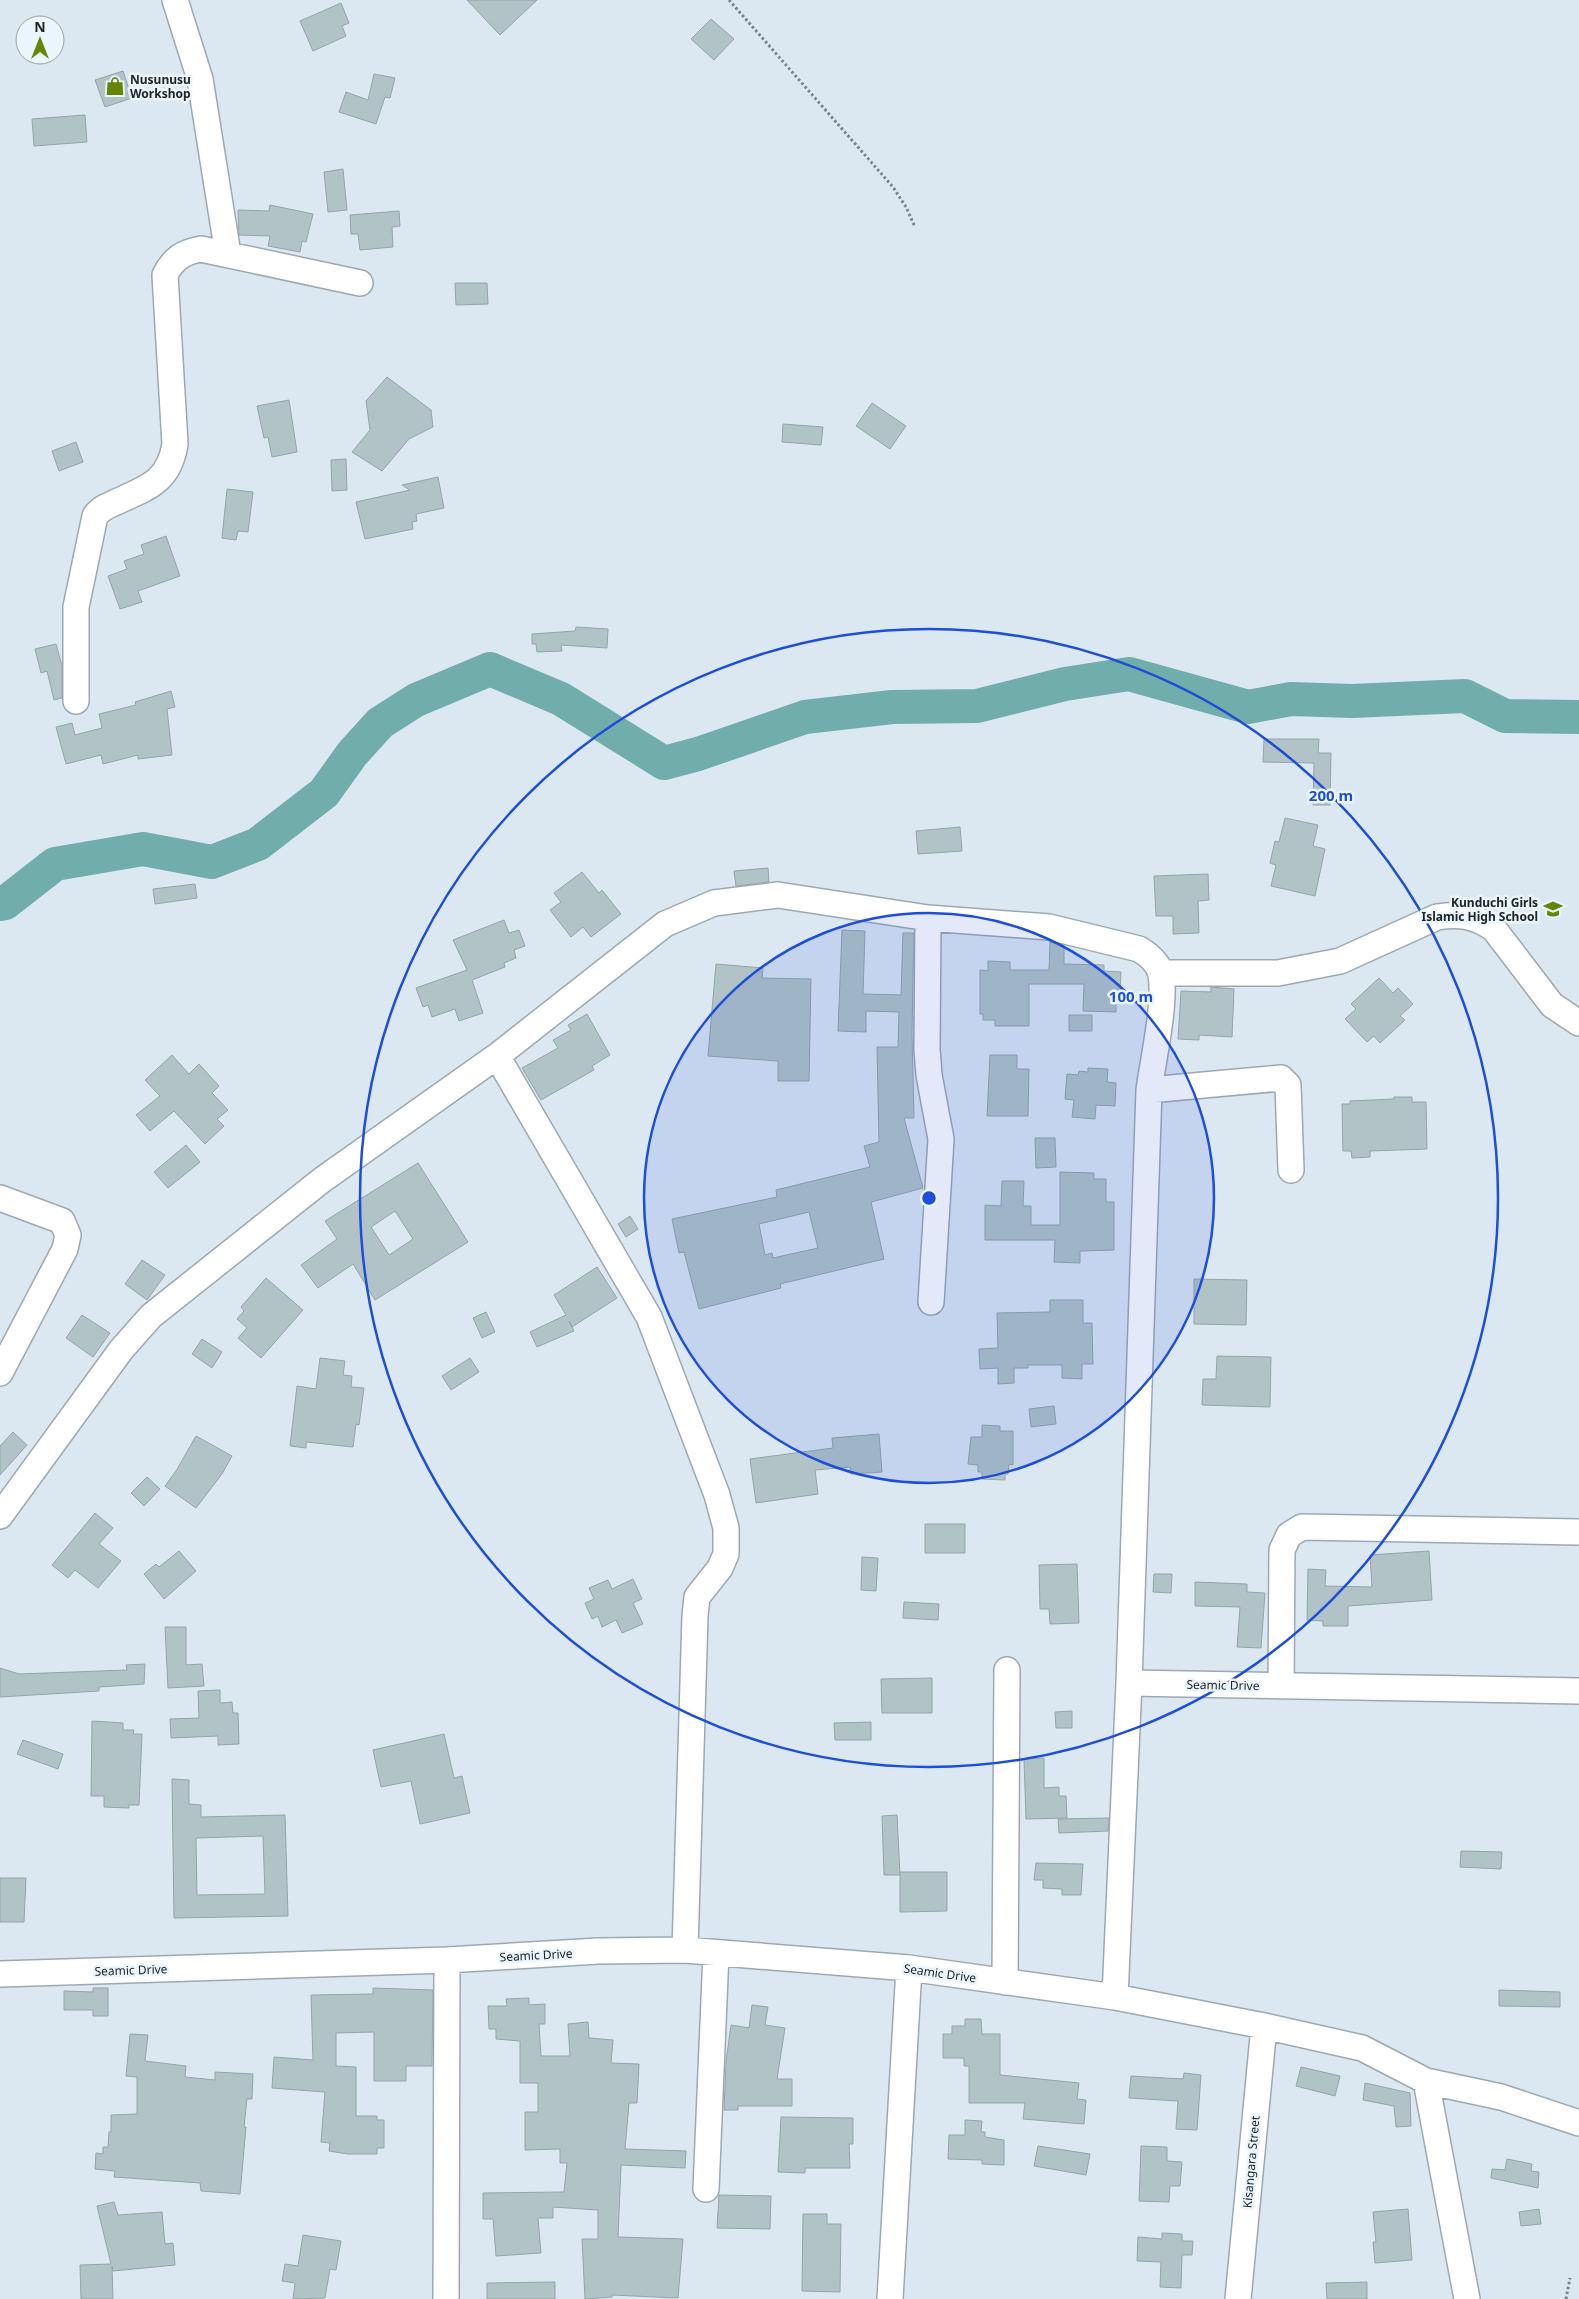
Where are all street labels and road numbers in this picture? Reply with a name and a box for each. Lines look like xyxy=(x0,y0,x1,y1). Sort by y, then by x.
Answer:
street label: Seamic Drive xyxy=(1186,1676,1260,1694)
street label: Seamic Drive xyxy=(499,1945,573,1965)
street label: Seamic Drive xyxy=(94,1960,168,1980)
street label: Seamic Drive xyxy=(903,1960,978,1987)
street label: Kisangara Street xyxy=(1238,2114,1264,2209)

